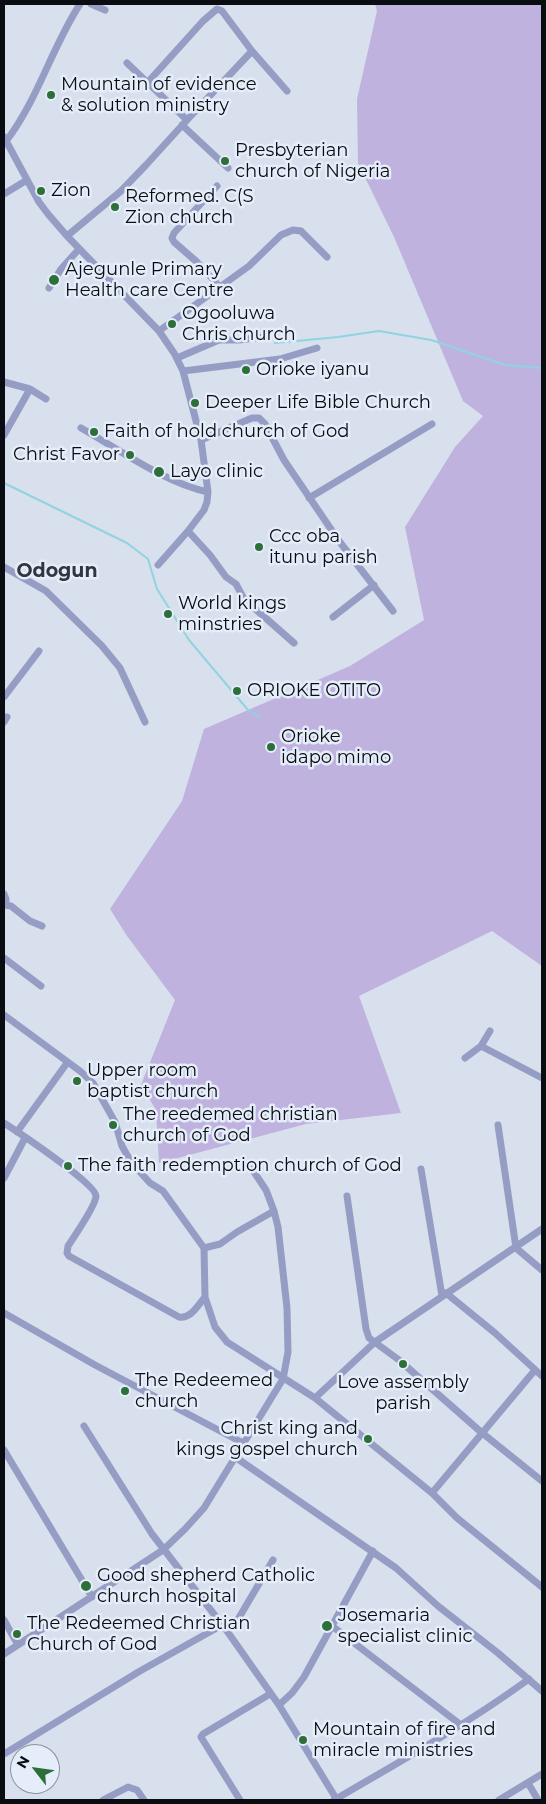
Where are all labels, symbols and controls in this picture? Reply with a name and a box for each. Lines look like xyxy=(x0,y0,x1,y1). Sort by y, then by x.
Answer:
place label: Mountain of evidence & solution ministry xyxy=(61,74,257,116)
marker: Mountain of evidence & solution ministry xyxy=(45,89,57,101)
place label: Presbyterian church of Nigeria xyxy=(235,140,390,182)
marker: Presbyterian church of Nigeria xyxy=(219,155,231,167)
place label: Zion xyxy=(51,180,91,202)
marker: Zion xyxy=(35,185,47,197)
place label: Reformed. C(S Zion church xyxy=(125,186,254,228)
marker: Reformed. C(S Zion church xyxy=(109,201,121,213)
place label: Ajegunle Primary Health care Centre xyxy=(65,259,234,302)
marker: Ajegunle Primary Health care Centre xyxy=(47,273,61,287)
place label: Ogooluwa Chris church xyxy=(182,303,296,346)
marker: Ogooluwa Chris church xyxy=(166,318,178,330)
place label: Orioke iyanu xyxy=(256,359,369,381)
marker: Orioke iyanu xyxy=(240,364,252,376)
place label: Deeper Life Bible Church xyxy=(205,392,431,414)
marker: Deeper Life Bible Church xyxy=(189,397,201,409)
place label: Faith of hold church of God xyxy=(104,421,349,443)
marker: Faith of hold church of God xyxy=(88,426,100,438)
place label: Christ Favor xyxy=(13,444,120,466)
marker: Christ Favor xyxy=(124,449,136,461)
place label: Layo clinic xyxy=(170,461,263,483)
marker: Layo clinic xyxy=(152,465,166,479)
place label: Ccc oba itunu parish xyxy=(269,526,378,568)
marker: Ccc oba itunu parish xyxy=(253,541,265,553)
district label: Odogun xyxy=(16,560,98,582)
place label: World kings minstries xyxy=(178,593,286,636)
marker: World kings minstries xyxy=(162,608,174,620)
place label: ORIOKE OTITO xyxy=(247,680,381,702)
marker: ORIOKE OTITO xyxy=(231,685,243,697)
place label: Orioke idapo mimo xyxy=(281,726,391,769)
marker: Orioke idapo mimo xyxy=(265,741,277,753)
place label: Upper room baptist church xyxy=(87,1060,218,1102)
marker: Upper room baptist church xyxy=(71,1075,83,1087)
place label: The reedemed christian church of God xyxy=(123,1104,338,1146)
marker: The reedemed christian church of God xyxy=(107,1119,119,1131)
place label: The faith redemption church of God xyxy=(78,1155,402,1177)
marker: The faith redemption church of God xyxy=(62,1160,74,1172)
marker: Love assembly parish xyxy=(397,1358,409,1370)
place label: The Redeemed church xyxy=(135,1370,273,1412)
place label: Love assembly parish xyxy=(337,1372,469,1415)
marker: The Redeemed church xyxy=(119,1385,131,1397)
place label: Christ king and kings gospel church xyxy=(176,1418,358,1460)
marker: Christ king and kings gospel church xyxy=(362,1433,374,1445)
place label: Good shepherd Catholic church hospital xyxy=(97,1565,315,1608)
marker: Good shepherd Catholic church hospital xyxy=(79,1579,93,1593)
place label: Josemaria specialist clinic xyxy=(338,1605,473,1648)
place label: The Redeemed Christian Church of God xyxy=(27,1613,250,1656)
marker: Josemaria specialist clinic xyxy=(320,1619,334,1633)
marker: The Redeemed Christian Church of God xyxy=(11,1628,23,1640)
place label: Mountain of fire and miracle ministries xyxy=(313,1719,496,1762)
marker: Mountain of fire and miracle ministries xyxy=(297,1734,309,1746)
north arrow xyxy=(10,1744,60,1794)
text: N xyxy=(12,1753,33,1771)

